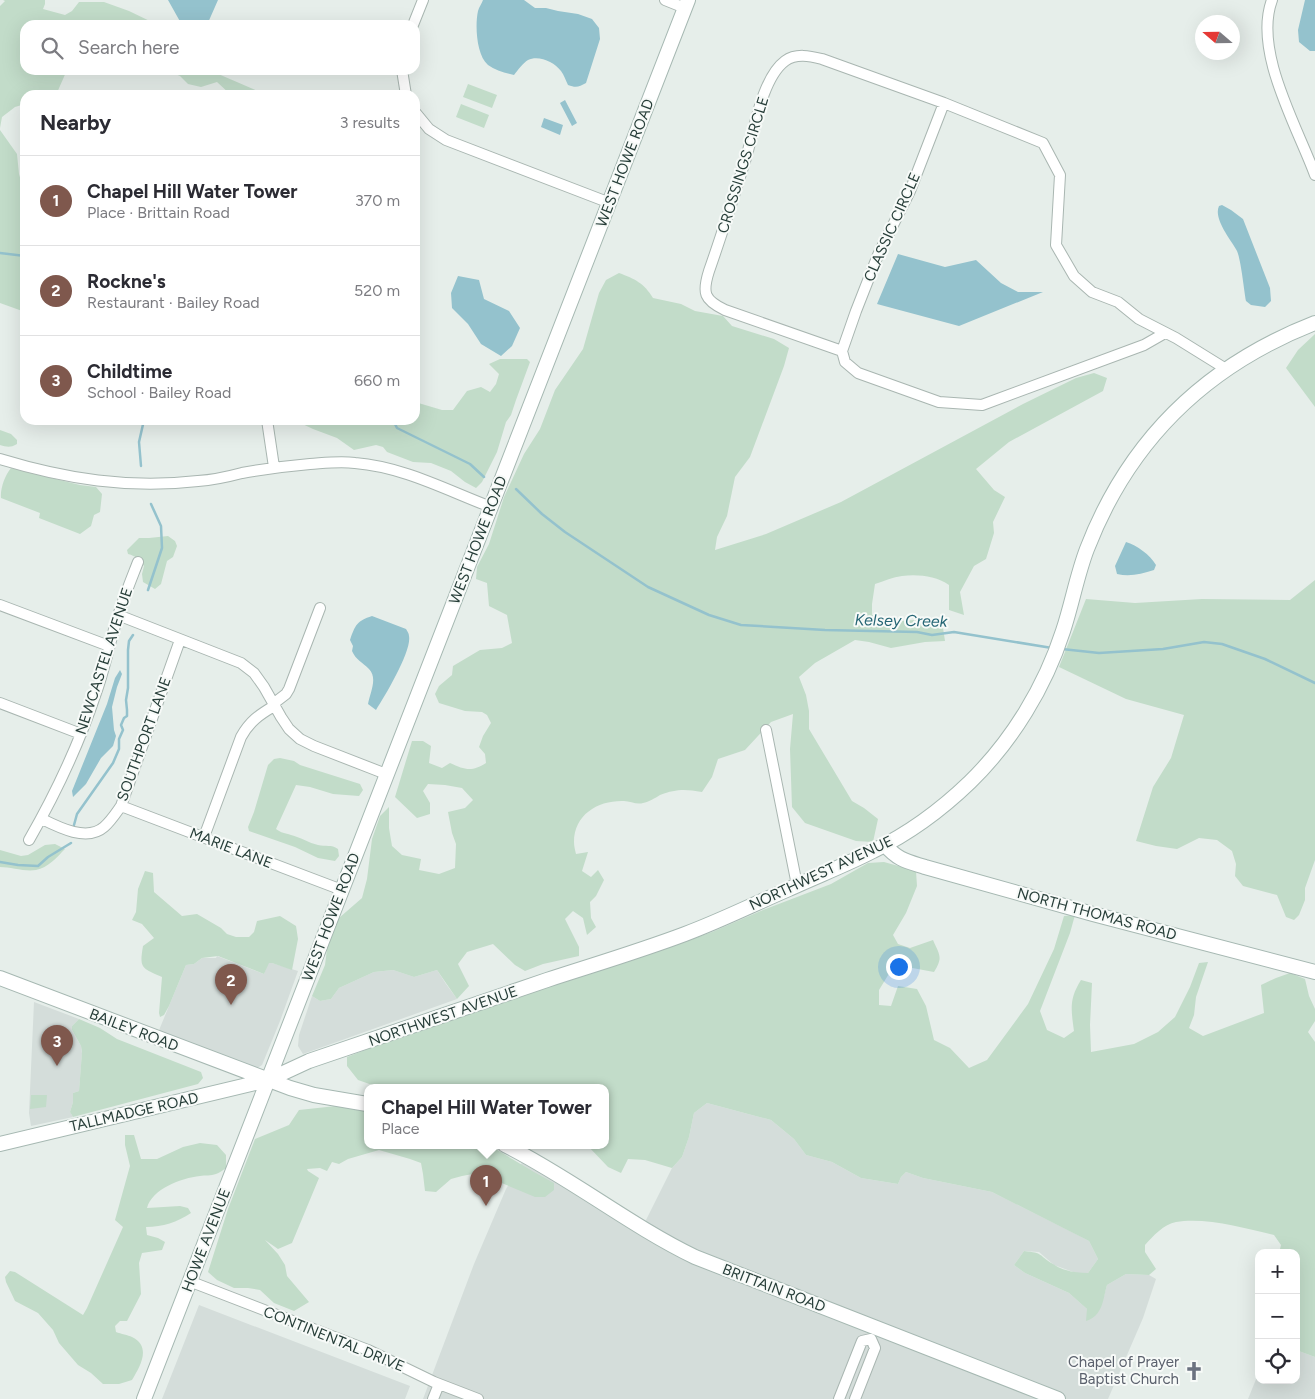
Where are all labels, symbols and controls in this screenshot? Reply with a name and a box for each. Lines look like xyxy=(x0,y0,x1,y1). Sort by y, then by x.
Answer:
north arrow xyxy=(1195,15,1240,60)
search box xyxy=(20,20,420,75)
icon: search xyxy=(38,34,66,62)
text: Search here xyxy=(78,36,180,59)
street label: CROSSINGS CIRCLE xyxy=(714,94,772,236)
street label: WEST HOWE ROAD xyxy=(592,96,658,230)
text: Nearby xyxy=(40,110,111,135)
text: 3 results xyxy=(340,113,400,132)
street label: CLASSIC CIRCLE xyxy=(860,170,924,284)
text: Chapel Hill Water Tower xyxy=(87,180,297,203)
text: 1 xyxy=(53,191,59,210)
text: 370 m xyxy=(355,191,400,210)
text: Place · Brittain Road xyxy=(87,203,230,222)
text: Rockne's xyxy=(87,270,166,293)
text: 2 xyxy=(51,281,61,300)
text: 520 m xyxy=(354,281,400,300)
text: Restaurant · Bailey Road xyxy=(87,293,260,312)
text: Childtime xyxy=(87,360,172,383)
text: 3 xyxy=(52,371,60,390)
text: 660 m xyxy=(354,371,400,390)
text: School · Bailey Road xyxy=(87,383,231,402)
street label: WEST HOWE ROAD xyxy=(445,473,511,607)
street label: NEWCASTEL AVENUE xyxy=(72,585,136,737)
water label: Kelsey Creek xyxy=(854,610,949,631)
street label: SOUTHPORT LANE xyxy=(113,674,175,804)
street label: MARIE LANE xyxy=(187,824,275,872)
street label: NORTHWEST AVENUE xyxy=(746,832,896,914)
street label: WEST HOWE ROAD xyxy=(298,850,364,984)
street label: NORTH THOMAS ROAD xyxy=(1015,884,1179,944)
your location xyxy=(886,954,912,980)
pin: 2 xyxy=(215,964,247,1005)
street label: NORTHWEST AVENUE xyxy=(366,982,520,1050)
street label: BAILEY ROAD xyxy=(87,1005,181,1055)
pin: 3 xyxy=(41,1025,73,1066)
popup xyxy=(364,1084,609,1149)
street label: TALLMADGE ROAD xyxy=(68,1088,200,1136)
text: Chapel Hill Water Tower xyxy=(381,1096,592,1119)
text: Place xyxy=(381,1119,420,1138)
pin: 1 xyxy=(470,1165,502,1206)
street label: HOWE AVENUE xyxy=(178,1186,234,1294)
map controls xyxy=(1255,1249,1300,1384)
button: + xyxy=(1255,1249,1300,1294)
street label: BRITTAIN ROAD xyxy=(720,1260,828,1316)
button: − xyxy=(1255,1294,1300,1339)
street label: CONTINENTAL DRIVE xyxy=(261,1302,407,1376)
button: locate xyxy=(1255,1339,1300,1384)
place label: Chapel of Prayer Baptist Church xyxy=(1068,1353,1179,1388)
church icon: Chapel of Prayer Baptist Church xyxy=(1183,1360,1205,1382)

